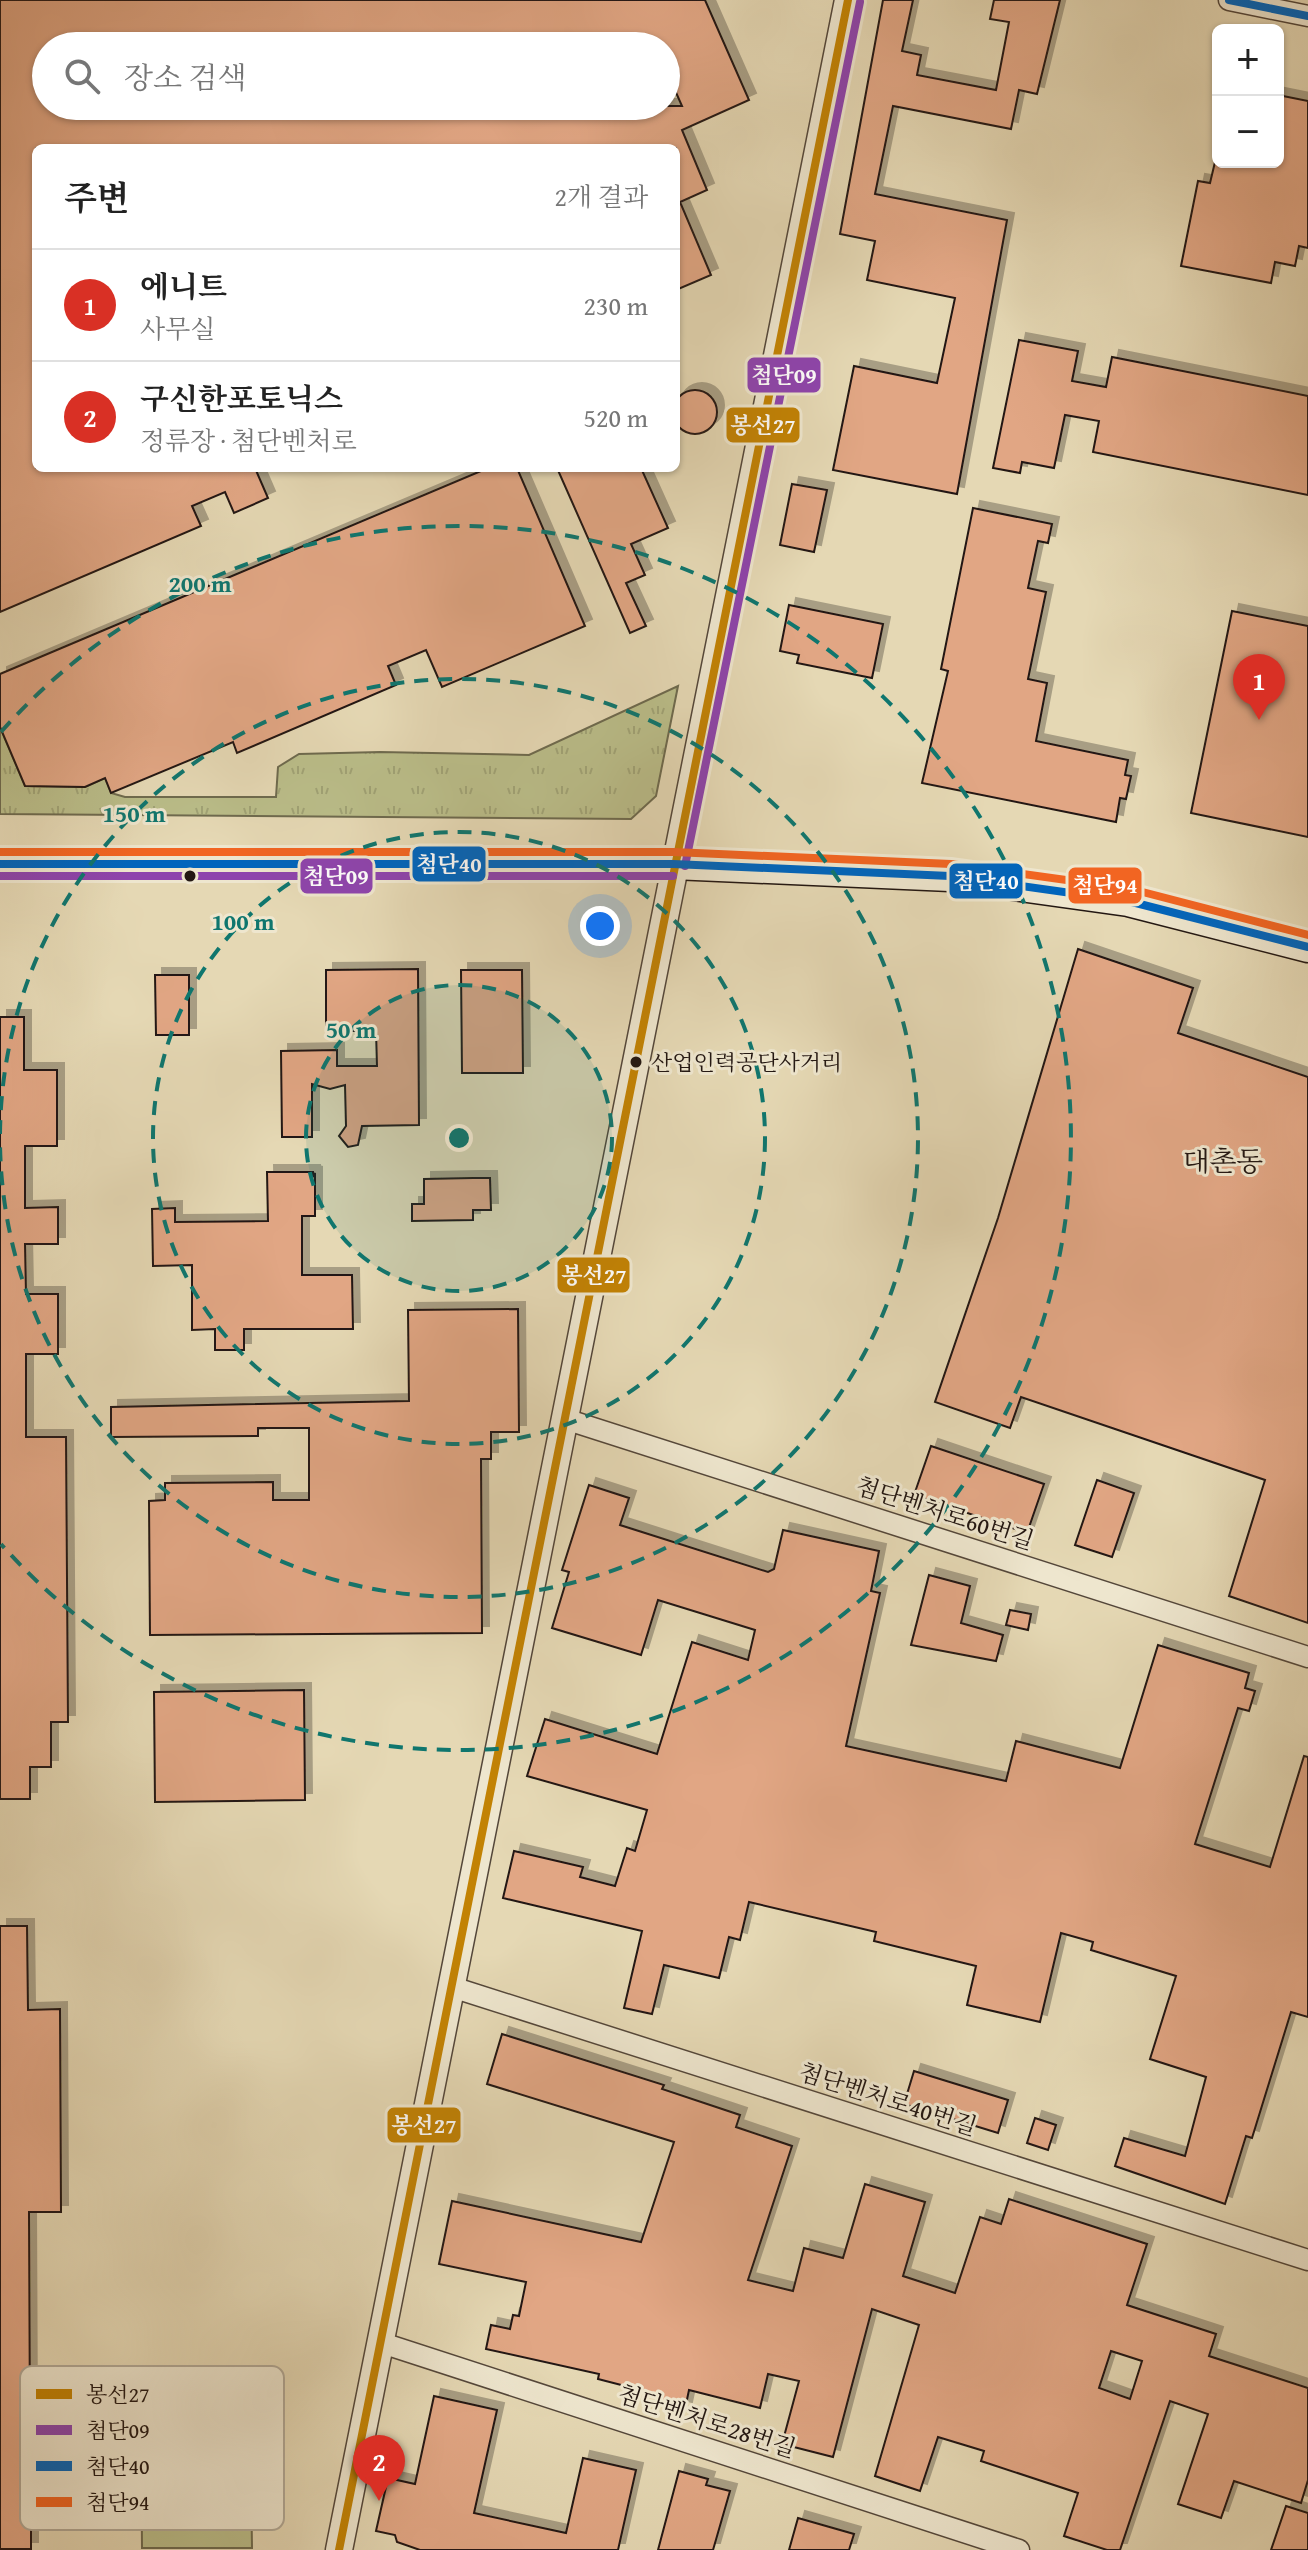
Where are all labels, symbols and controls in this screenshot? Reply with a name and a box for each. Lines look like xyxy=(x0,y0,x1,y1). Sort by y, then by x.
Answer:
map controls xyxy=(1212,24,1284,168)
button: + xyxy=(1212,24,1284,96)
search box xyxy=(32,32,680,120)
icon: search xyxy=(60,54,104,98)
text: 장소 검색 xyxy=(124,55,247,99)
button: − xyxy=(1212,96,1284,168)
text: 주변 xyxy=(64,173,130,222)
text: 2개 결과 xyxy=(554,177,648,216)
text: 에니트 xyxy=(140,264,227,308)
text: 1 xyxy=(83,286,97,325)
text: 230 m xyxy=(583,286,648,325)
text: 사무실 xyxy=(140,309,215,348)
line badge: 첨단09 xyxy=(746,356,822,394)
text: 첨단09 xyxy=(751,359,817,391)
text: 구신한포토닉스 xyxy=(140,376,343,420)
text: 2 xyxy=(83,398,97,437)
text: 520 m xyxy=(583,398,648,437)
line badge: 봉선27 xyxy=(725,406,801,444)
text: 봉선27 xyxy=(730,409,796,441)
text: 정류장 · 첨단벤처로 xyxy=(140,421,357,460)
text: 200 m xyxy=(168,566,232,601)
pin: 1 xyxy=(1233,654,1285,720)
text: 150 m xyxy=(102,796,166,831)
line badge: 첨단40 xyxy=(411,845,487,883)
text: 첨단40 xyxy=(416,848,482,880)
line badge: 첨단09 xyxy=(299,857,374,895)
text: 첨단09 xyxy=(303,860,369,892)
line badge: 첨단40 xyxy=(948,862,1024,900)
text: 첨단40 xyxy=(953,865,1019,897)
line badge: 첨단94 xyxy=(1067,866,1143,905)
unlabelled marker xyxy=(182,868,198,884)
text: 첨단94 xyxy=(1072,869,1138,901)
text: 100 m xyxy=(211,904,275,939)
your location xyxy=(580,906,620,946)
text: 50 m xyxy=(326,1012,377,1047)
place label: 산업인력공단사거리 xyxy=(651,1046,842,1078)
marker: 산업인력공단사거리 xyxy=(628,1054,644,1070)
centre of rings xyxy=(445,1124,473,1152)
district label: 대촌동 xyxy=(1182,1140,1264,1181)
line badge: 봉선27 xyxy=(556,1256,631,1294)
text: 봉선27 xyxy=(561,1259,627,1291)
street label: 첨단벤처로60번길 xyxy=(851,1468,1039,1558)
street label: 첨단벤처로40번길 xyxy=(794,2054,982,2144)
line badge: 봉선27 xyxy=(386,2106,462,2144)
text: 봉선27 xyxy=(391,2109,457,2141)
legend xyxy=(20,2366,284,2530)
street label: 첨단벤처로28번길 xyxy=(613,2376,801,2466)
text: 봉선27 xyxy=(86,2378,150,2410)
text: 첨단09 xyxy=(86,2414,150,2446)
pin: 2 xyxy=(353,2435,405,2501)
text: 첨단40 xyxy=(86,2450,150,2482)
text: 첨단94 xyxy=(86,2486,150,2518)

